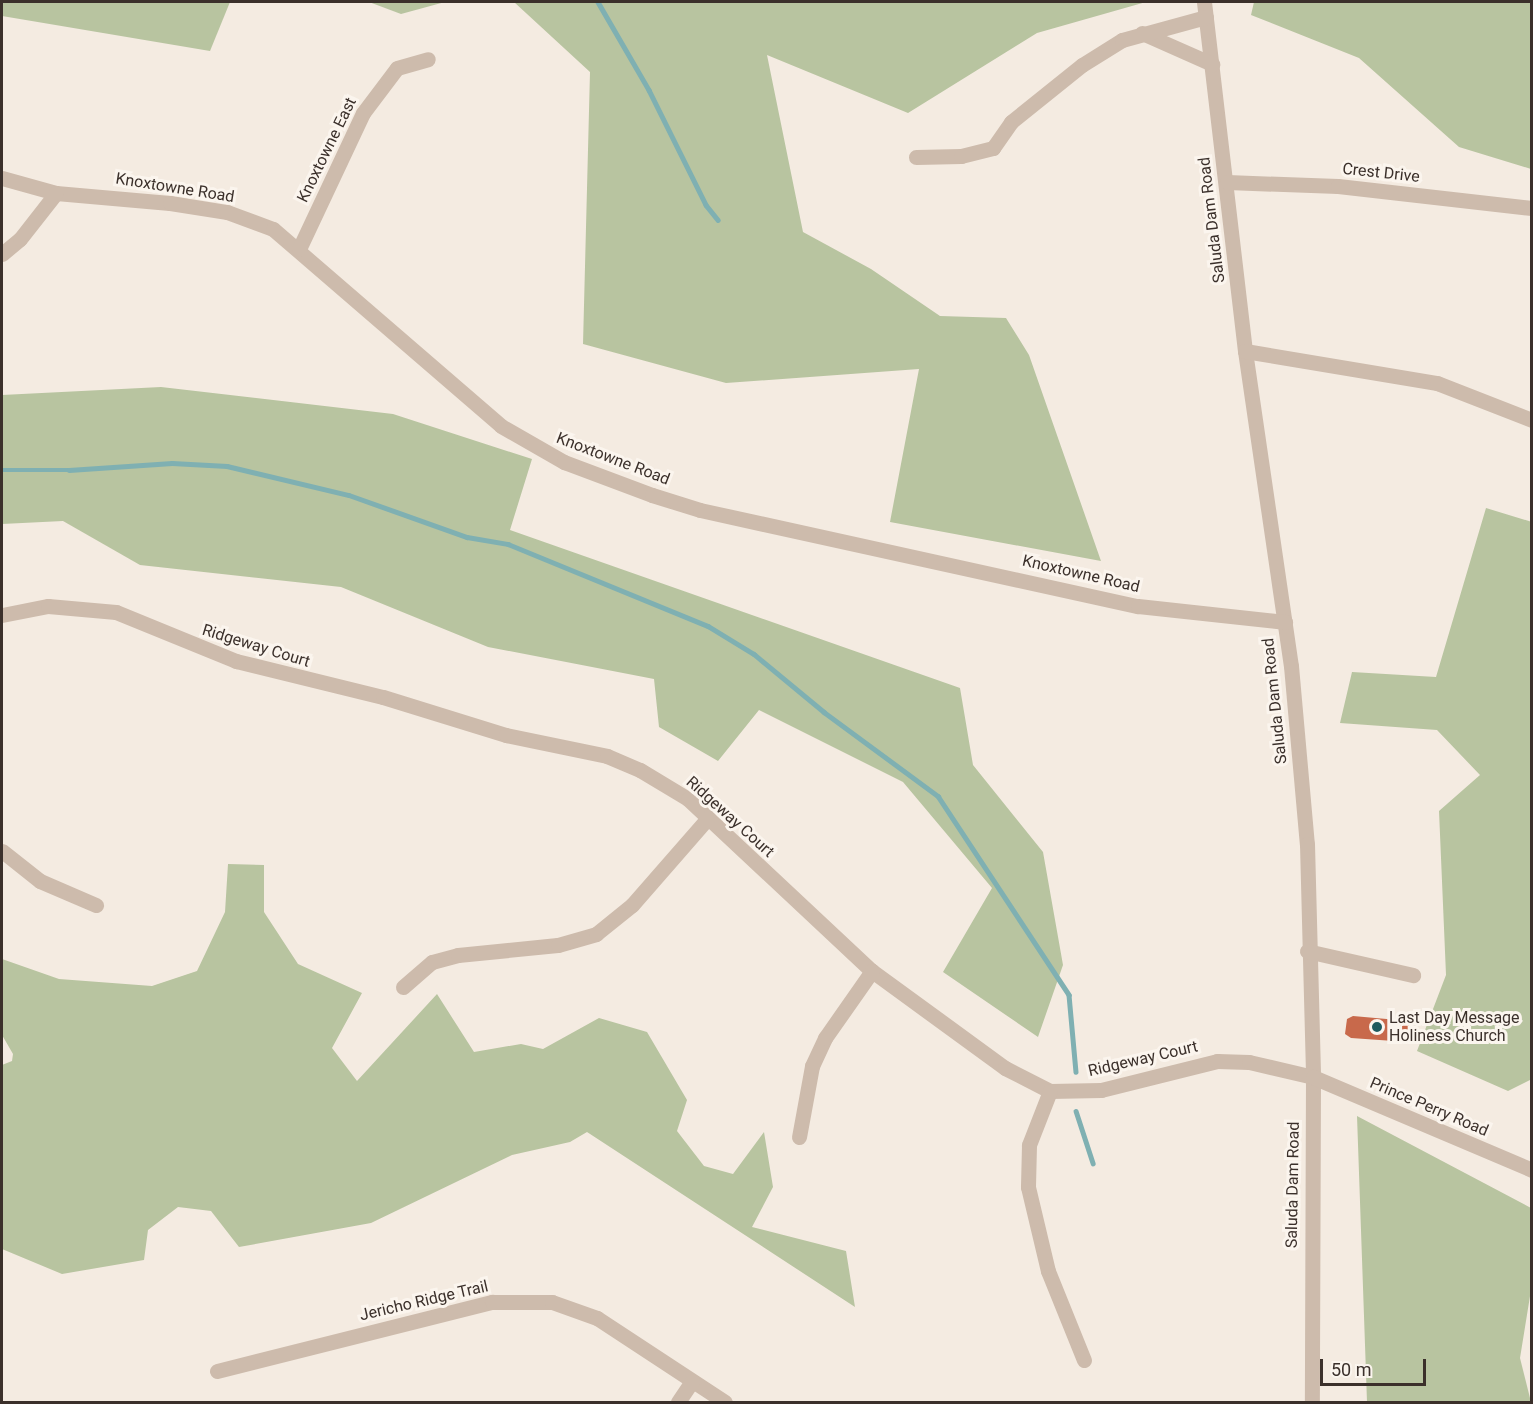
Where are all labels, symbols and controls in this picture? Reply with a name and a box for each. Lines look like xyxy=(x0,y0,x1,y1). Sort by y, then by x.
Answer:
street label: Knoxtowne East xyxy=(293,94,361,206)
street label: Saluda Dam Road xyxy=(1195,156,1229,284)
street label: Crest Drive xyxy=(1341,159,1421,187)
street label: Knoxtowne Road xyxy=(114,169,236,207)
street label: Knoxtowne Road xyxy=(554,429,672,489)
street label: Knoxtowne Road xyxy=(1020,551,1142,597)
street label: Ridgeway Court xyxy=(200,620,312,672)
street label: Saluda Dam Road xyxy=(1259,637,1291,765)
street label: Ridgeway Court xyxy=(682,772,778,862)
place label: Last Day Message Holiness Church xyxy=(1389,1008,1520,1046)
marker: Last Day Message Holiness Church xyxy=(1370,1020,1384,1034)
street label: Ridgeway Court xyxy=(1086,1037,1200,1081)
street label: Prince Perry Road xyxy=(1367,1073,1491,1141)
street label: Saluda Dam Road xyxy=(1282,1122,1304,1248)
street label: Jericho Ridge Trail xyxy=(358,1277,490,1325)
scale bar xyxy=(1323,1347,1430,1385)
text: 50 m xyxy=(1331,1359,1371,1380)

